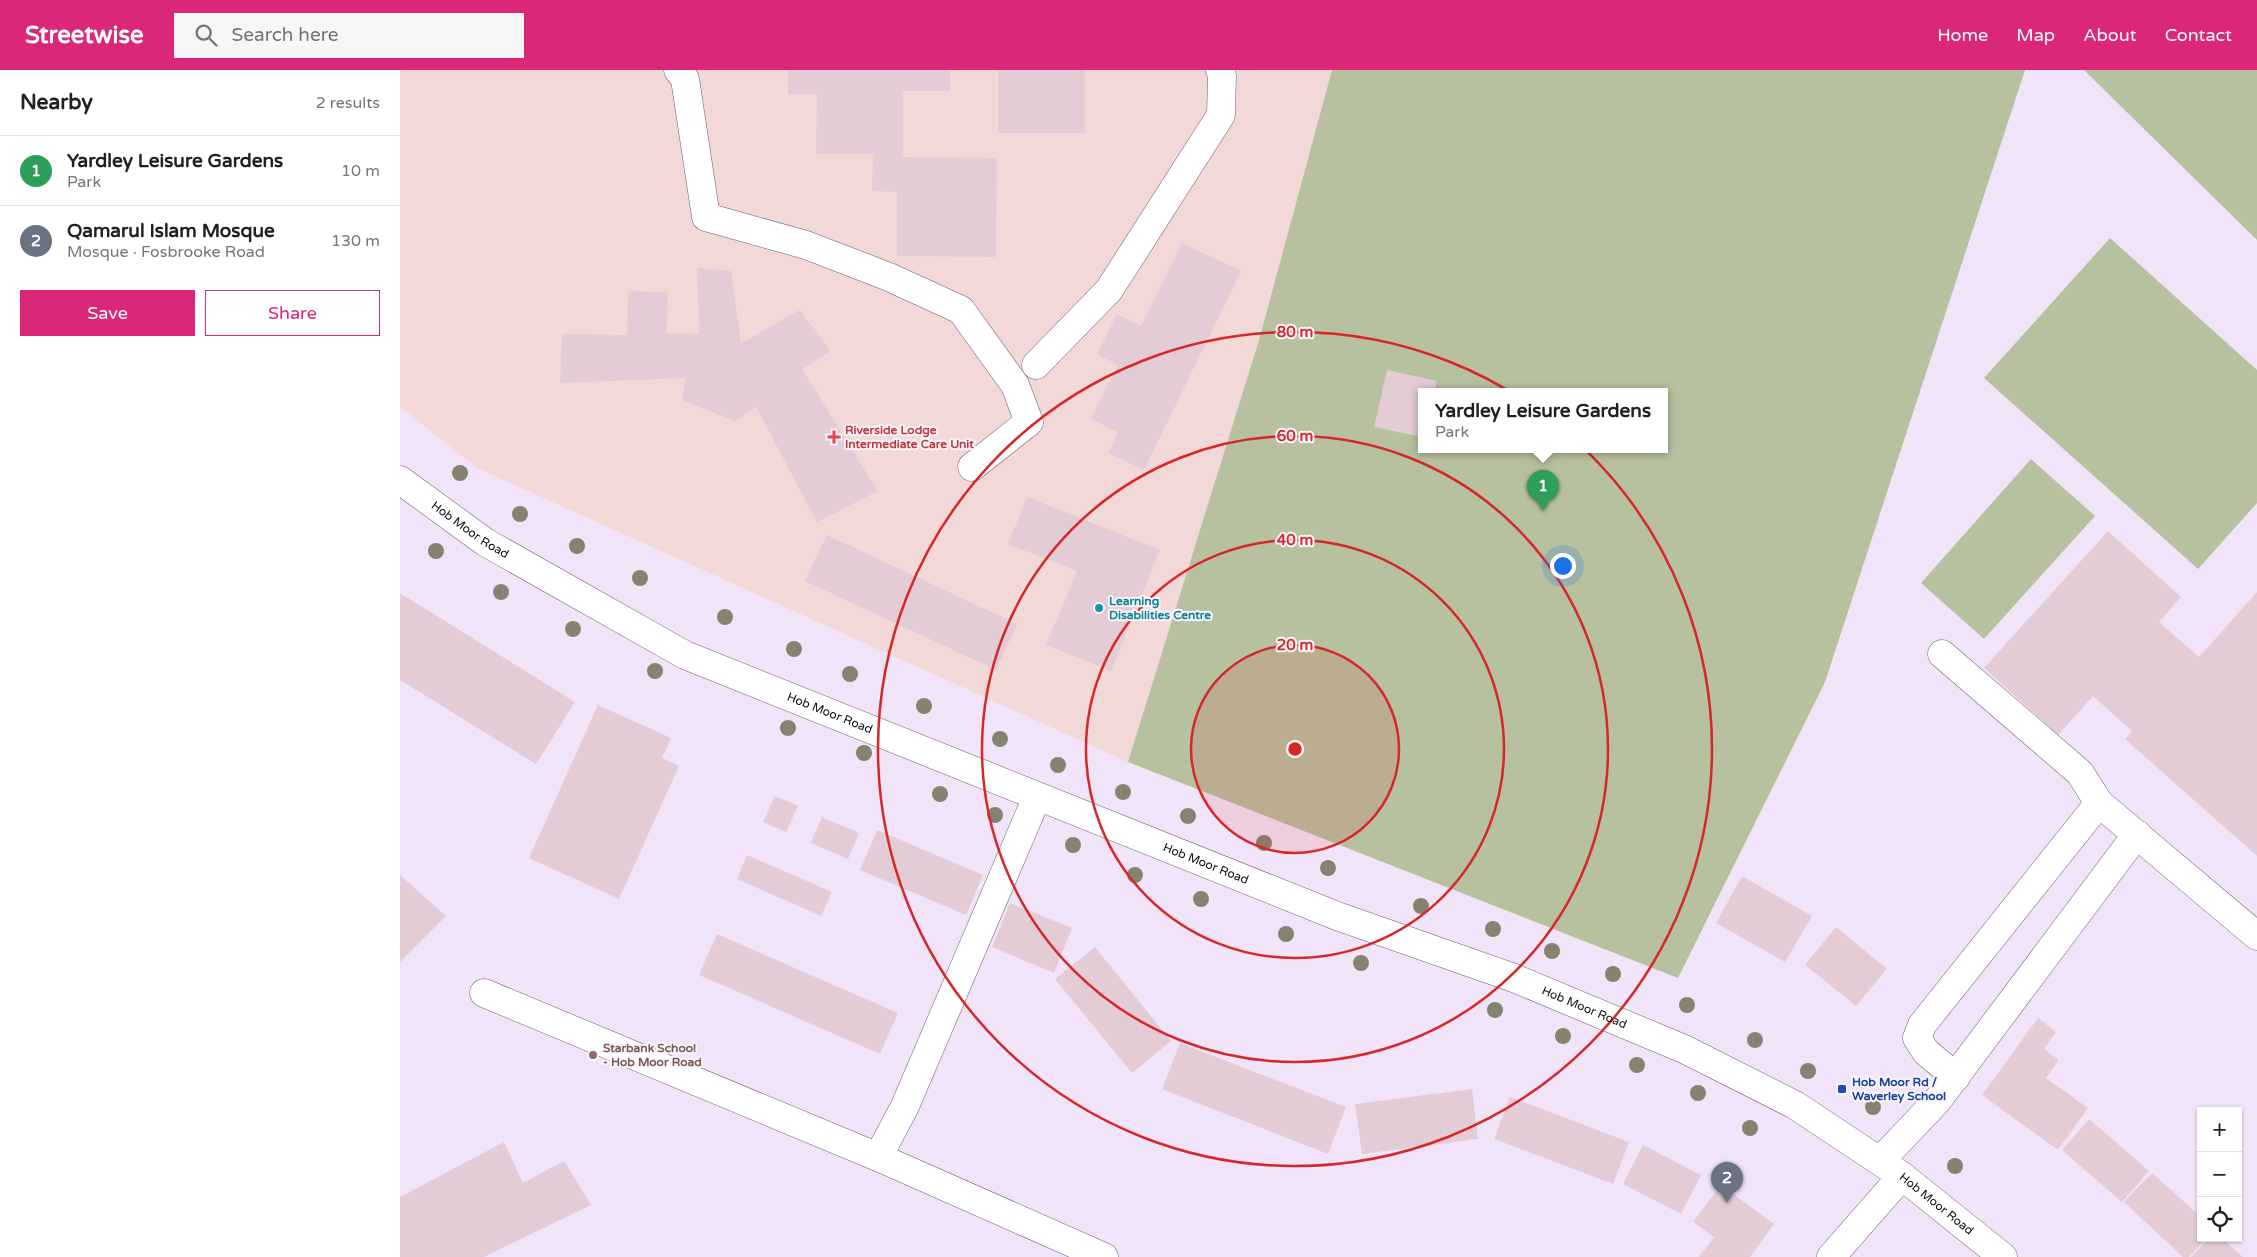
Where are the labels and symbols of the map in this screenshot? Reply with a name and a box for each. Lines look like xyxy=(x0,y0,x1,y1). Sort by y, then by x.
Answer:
text: 80 m xyxy=(1277,323,1313,341)
place label: Riverside Lodge Intermediate Care Unit xyxy=(845,423,974,451)
text: 60 m xyxy=(1277,427,1313,445)
marker: Riverside Lodge Intermediate Care Unit xyxy=(827,430,841,444)
pin: 1 xyxy=(1527,470,1559,511)
street label: Hob Moor Road xyxy=(429,498,511,561)
text: 40 m xyxy=(1277,531,1313,549)
your location xyxy=(1550,553,1576,579)
place label: Learning Disabilities Centre xyxy=(1109,594,1211,622)
marker: Learning Disabilities Centre xyxy=(1093,602,1105,614)
text: 20 m xyxy=(1277,636,1313,654)
street label: Hob Moor Road xyxy=(785,690,875,736)
centre of rings xyxy=(1286,740,1304,758)
street label: Hob Moor Road xyxy=(1161,840,1251,887)
street label: Hob Moor Road xyxy=(1540,983,1629,1031)
place label: Starbank School - Hob Moor Road xyxy=(603,1041,702,1069)
marker: Starbank School - Hob Moor Road xyxy=(587,1049,599,1061)
place label: Hob Moor Rd / Waverley School xyxy=(1852,1075,1946,1104)
marker: Hob Moor Rd / Waverley School xyxy=(1836,1083,1848,1095)
pin: 2 xyxy=(1711,1162,1743,1203)
street label: Hob Moor Road xyxy=(1897,1170,1976,1238)

